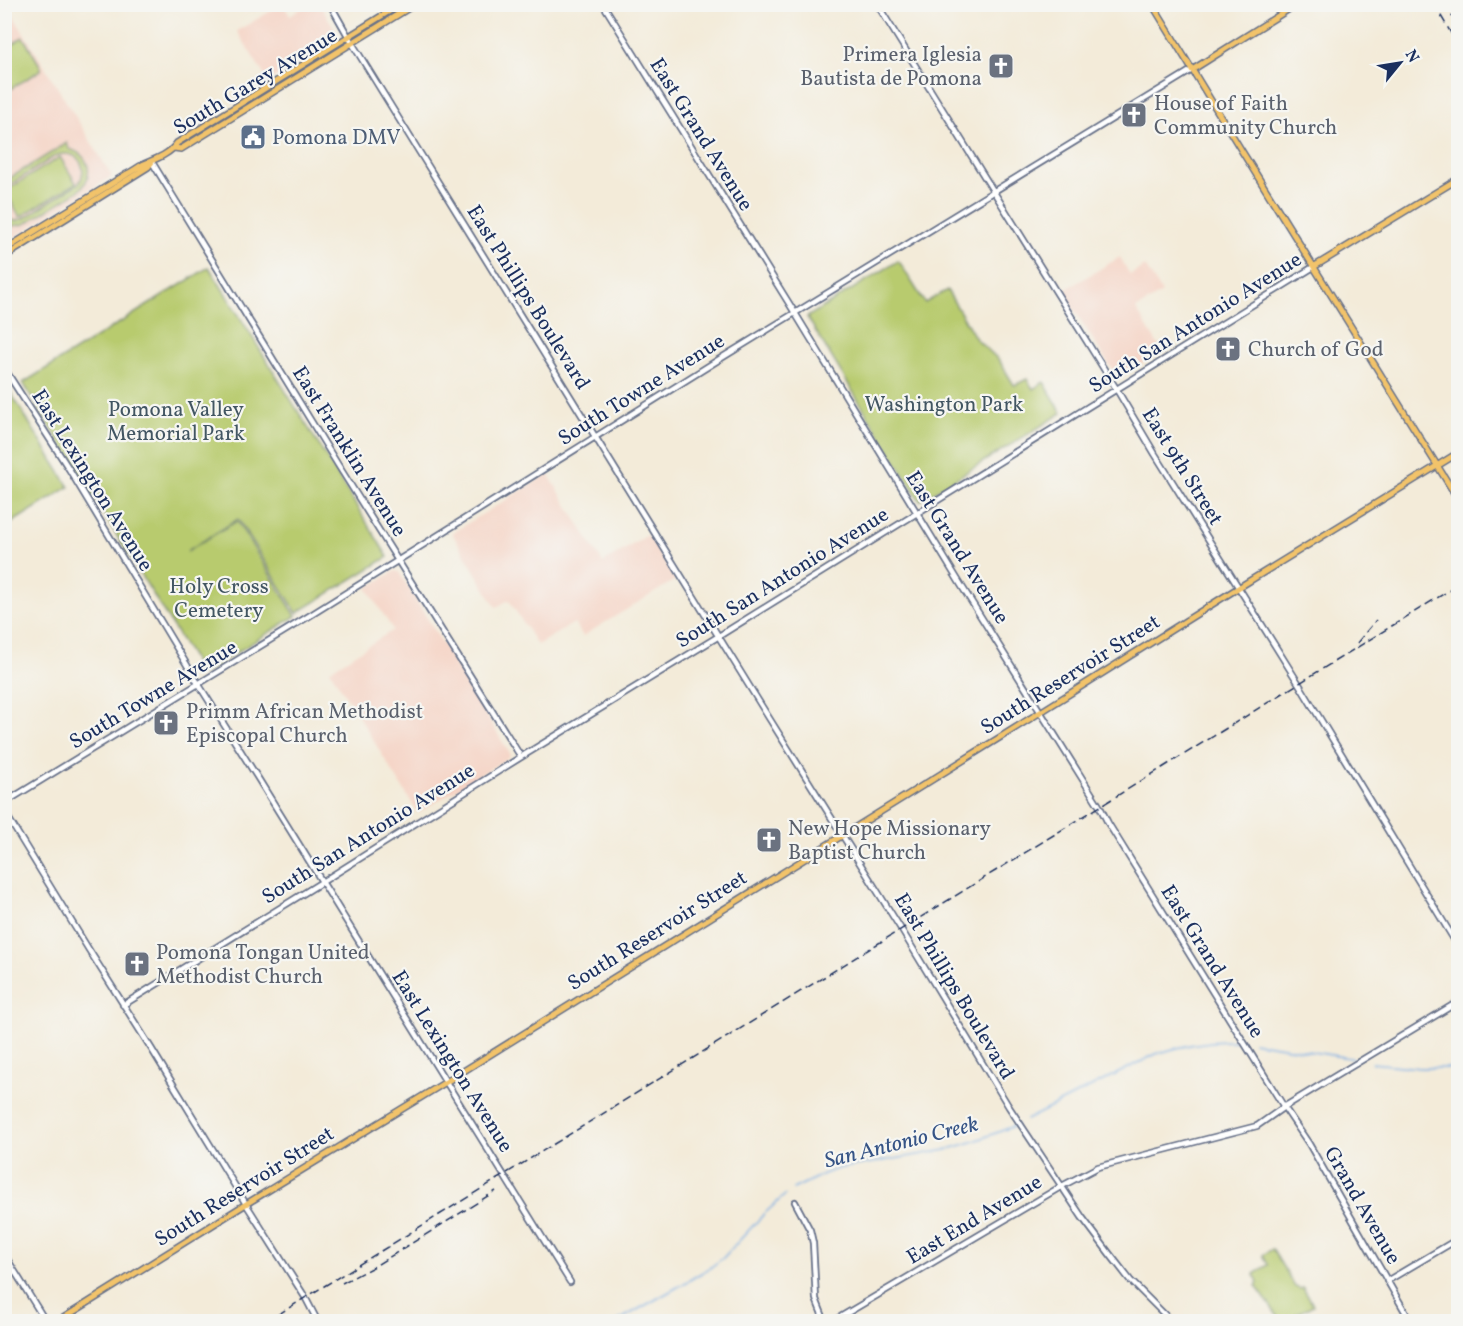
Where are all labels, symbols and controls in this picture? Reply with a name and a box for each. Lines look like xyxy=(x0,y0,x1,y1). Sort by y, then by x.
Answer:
street label: South Garey Avenue xyxy=(168,22,343,143)
north arrow xyxy=(1370,33,1430,93)
place label: Primera Iglesia Bautista de Pomona xyxy=(800,41,982,94)
text: N xyxy=(1399,46,1424,67)
church icon: Primera Iglesia Bautista de Pomona xyxy=(986,51,1016,81)
street label: East Grand Avenue xyxy=(642,53,760,217)
place label: House of Faith Community Church xyxy=(1154,90,1337,143)
church icon: House of Faith Community Church xyxy=(1119,100,1149,130)
public building icon: Pomona DMV xyxy=(238,122,268,152)
place label: Pomona DMV xyxy=(272,124,401,153)
street label: East Phillips Boulevard xyxy=(459,200,596,396)
street label: South San Antonio Avenue xyxy=(1084,246,1308,401)
street label: South Towne Avenue xyxy=(553,327,731,453)
church icon: Church of God xyxy=(1213,334,1243,364)
place label: Church of God xyxy=(1248,336,1383,365)
street label: East Franklin Avenue xyxy=(284,361,413,543)
street label: East Lexington Avenue xyxy=(24,384,160,577)
park label: Washington Park xyxy=(864,391,1024,420)
park label: Pomona Valley Memorial Park xyxy=(107,396,245,449)
street label: East 9th Street xyxy=(1134,402,1229,531)
street label: East Grand Avenue xyxy=(898,466,1016,630)
street label: South San Antonio Avenue xyxy=(671,501,895,656)
park label: Holy Cross Cemetery xyxy=(169,573,269,626)
street label: South Reservoir Street xyxy=(975,608,1166,742)
street label: South Towne Avenue xyxy=(64,634,243,757)
place label: Primm African Methodist Episcopal Church xyxy=(186,698,423,751)
church icon: Primm African Methodist Episcopal Church xyxy=(151,708,181,738)
street label: South San Antonio Avenue xyxy=(257,757,481,912)
place label: New Hope Missionary Baptist Church xyxy=(788,815,991,868)
church icon: New Hope Missionary Baptist Church xyxy=(754,825,784,855)
street label: South Reservoir Street xyxy=(562,864,753,998)
street label: East Grand Avenue xyxy=(1153,880,1271,1044)
street label: East Phillips Boulevard xyxy=(886,888,1021,1086)
place label: Pomona Tongan United Methodist Church xyxy=(156,939,370,992)
church icon: Pomona Tongan United Methodist Church xyxy=(122,949,152,979)
street label: East Lexington Avenue xyxy=(384,965,520,1158)
water label: San Antonio Creek xyxy=(821,1109,982,1178)
street label: South Reservoir Street xyxy=(149,1120,340,1254)
street label: Grand Avenue xyxy=(1316,1141,1407,1270)
street label: East End Avenue xyxy=(902,1168,1048,1272)

